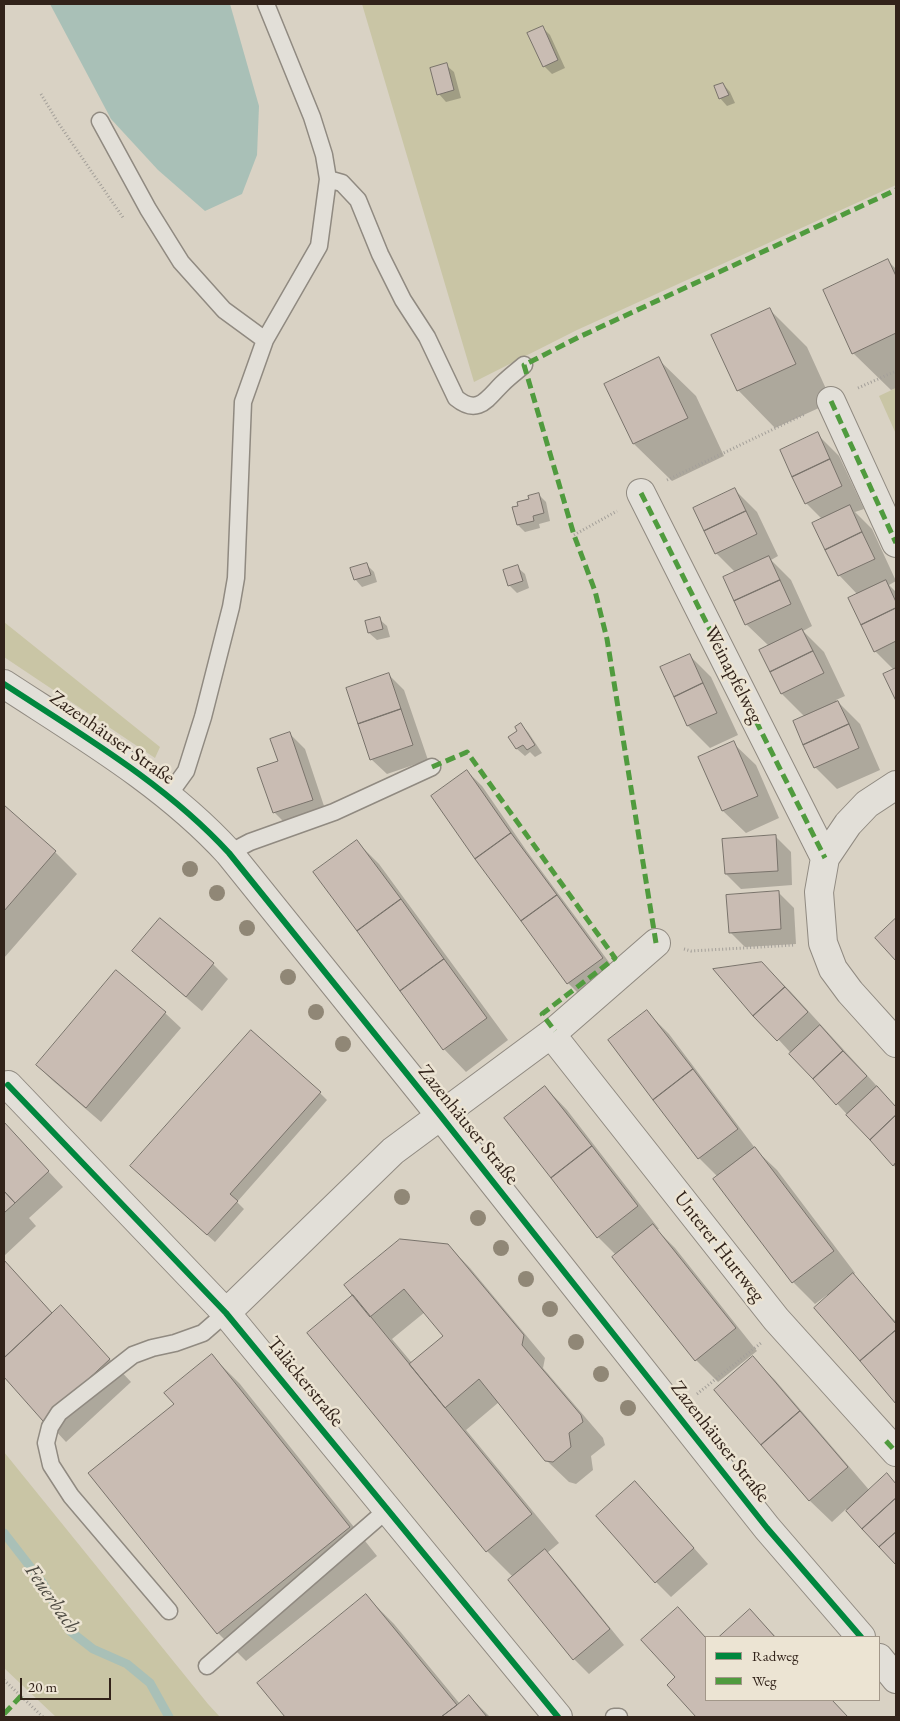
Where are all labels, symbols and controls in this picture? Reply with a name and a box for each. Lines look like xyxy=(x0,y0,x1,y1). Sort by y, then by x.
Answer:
street label: Weinapfelweg xyxy=(698,622,768,728)
street label: Zazenhäuser Straße xyxy=(45,686,179,790)
street label: Zazenhäuser Straße xyxy=(412,1060,524,1190)
street label: Unterer Hurtweg xyxy=(668,1187,770,1307)
street label: Taläckerstraße xyxy=(261,1332,349,1432)
street label: Zazenhäuser Straße xyxy=(665,1377,775,1507)
water label: Feuerbach xyxy=(19,1559,85,1639)
legend xyxy=(705,1636,880,1701)
text: Radweg xyxy=(752,1646,799,1665)
scale bar xyxy=(22,1668,114,1700)
text: Weg xyxy=(752,1671,777,1690)
text: 20 m xyxy=(28,1677,57,1696)

